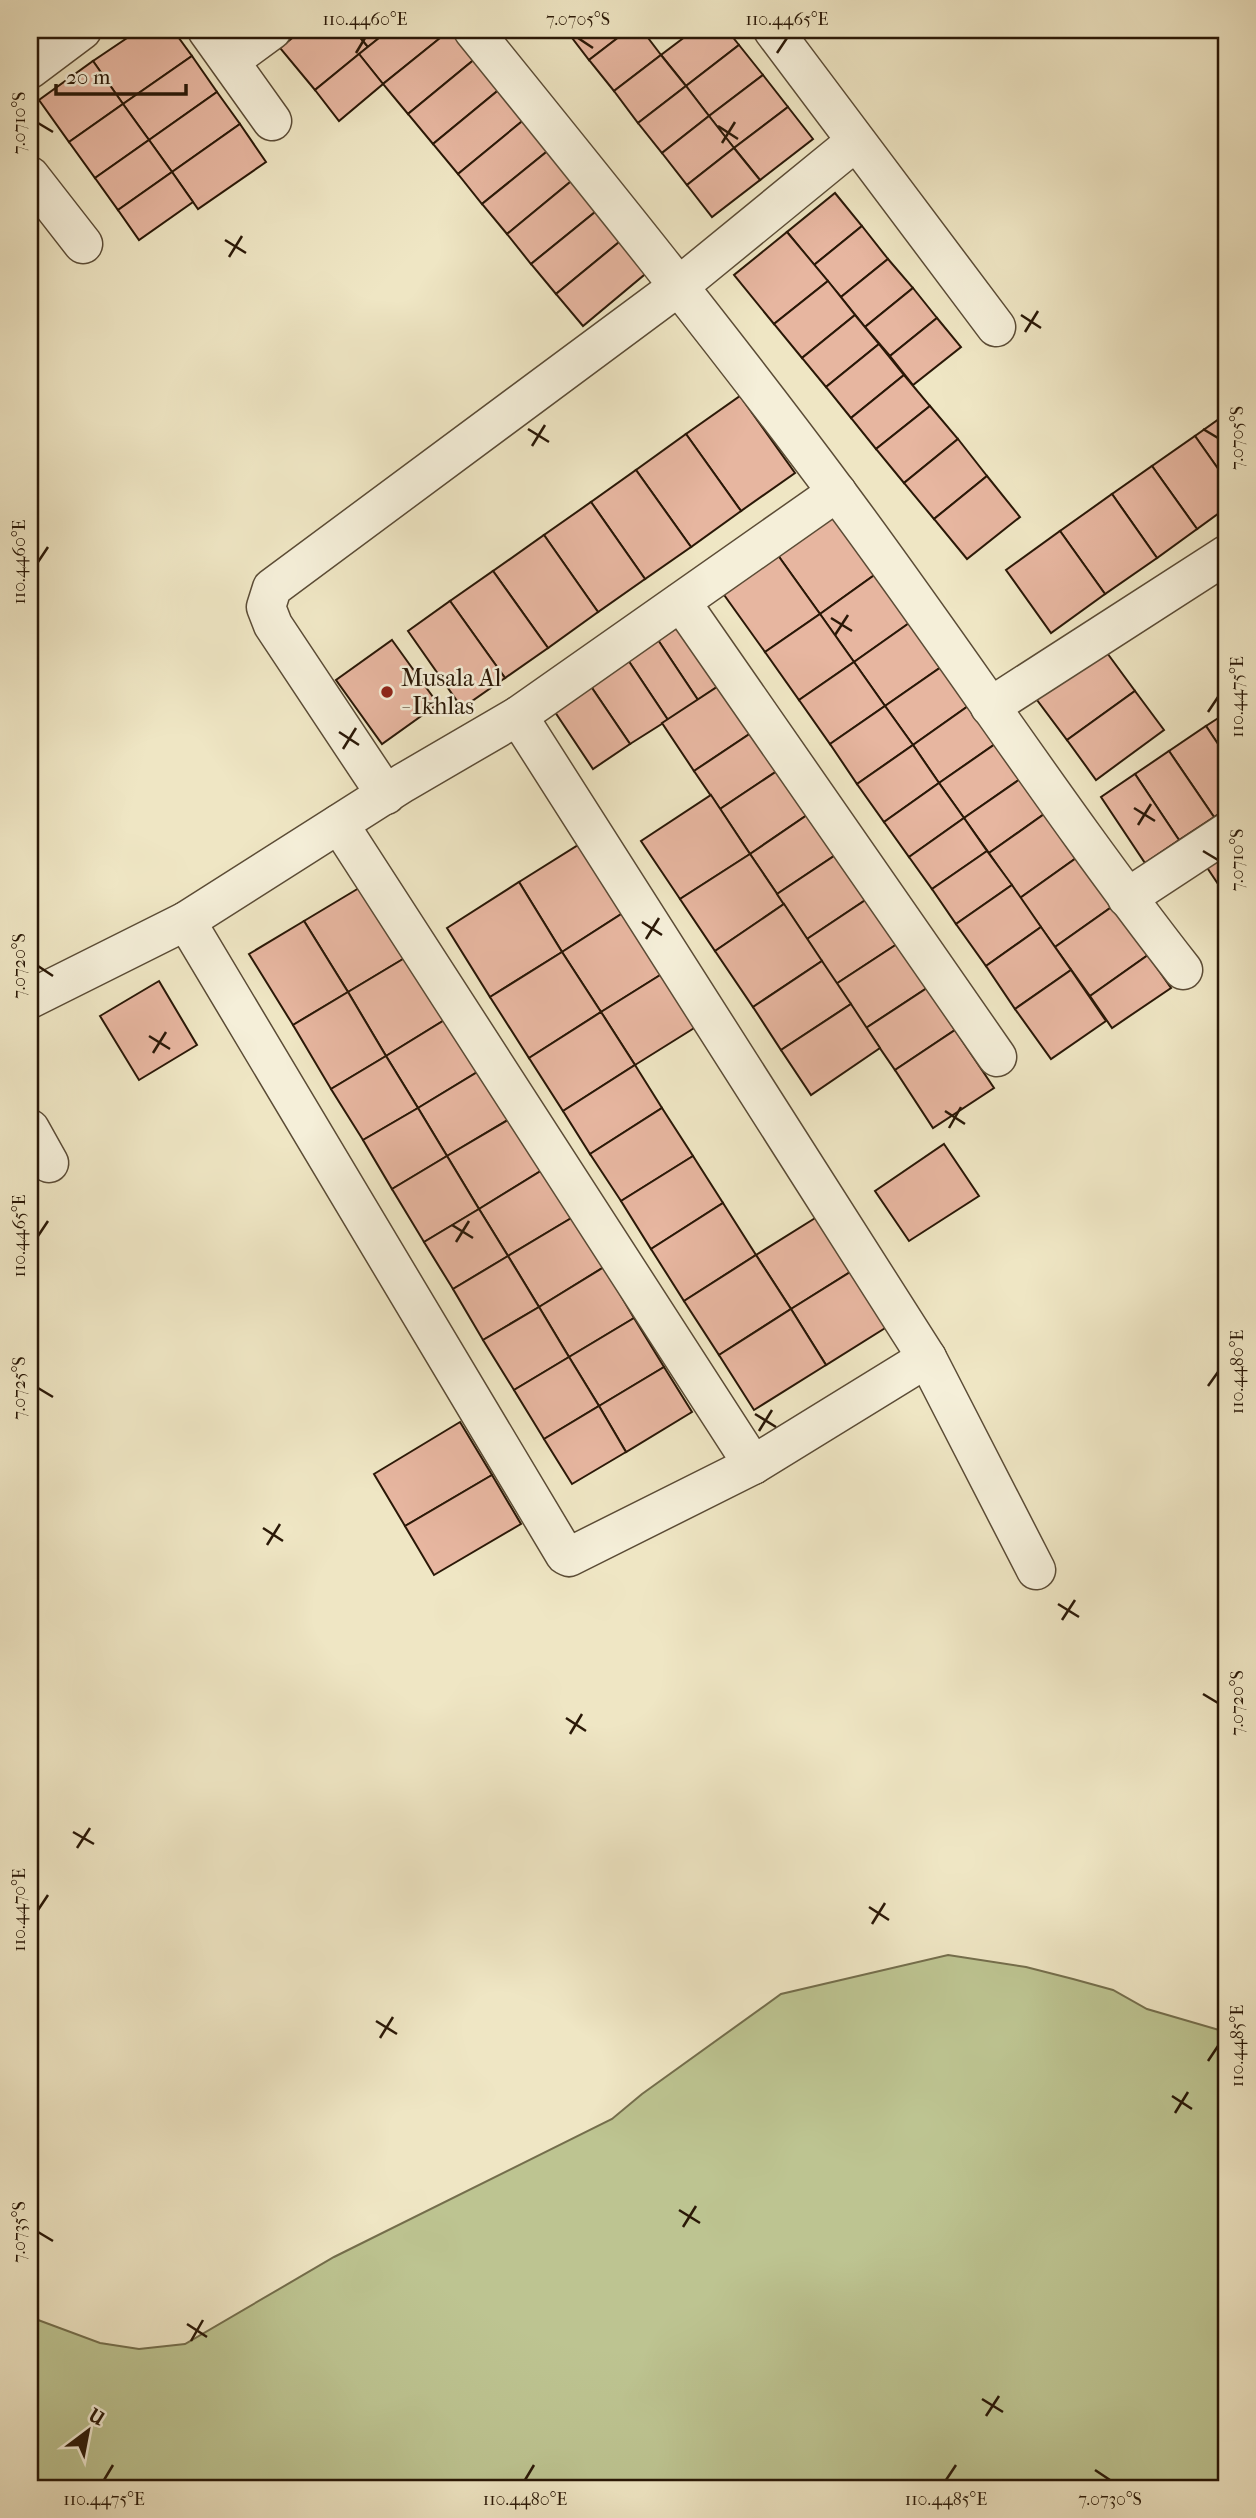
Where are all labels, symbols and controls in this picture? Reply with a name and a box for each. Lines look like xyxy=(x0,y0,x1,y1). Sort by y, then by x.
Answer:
text: 110.4460°E xyxy=(322,9,408,30)
text: 7.0705°S xyxy=(546,9,610,30)
text: 110.4465°E xyxy=(745,9,829,30)
scale bar xyxy=(56,52,186,96)
text: 20 m xyxy=(66,65,111,89)
text: 7.0710°S xyxy=(9,92,30,154)
text: 7.0705°S xyxy=(1227,406,1248,470)
text: 110.4460°E xyxy=(9,519,30,605)
text: 110.4475°E xyxy=(1227,656,1248,738)
place label: Musala Al - Ikhlas xyxy=(401,664,502,720)
marker: Musala Al - Ikhlas xyxy=(379,684,395,700)
text: 7.0710°S xyxy=(1227,829,1248,891)
text: 7.0720°S xyxy=(9,933,30,999)
text: 110.4465°E xyxy=(9,1194,30,1278)
text: 110.4480°E xyxy=(1227,1330,1248,1414)
text: 7.0725°S xyxy=(9,1356,30,1420)
text: 7.0720°S xyxy=(1227,1670,1248,1736)
text: 110.4470°E xyxy=(9,1868,30,1952)
text: 110.4485°E xyxy=(1227,2005,1248,2087)
text: 7.0735°S xyxy=(9,2201,30,2263)
north arrow xyxy=(52,2396,122,2466)
text: U xyxy=(84,2404,109,2431)
text: 110.4475°E xyxy=(63,2489,145,2510)
text: 110.4480°E xyxy=(483,2489,567,2510)
text: 110.4485°E xyxy=(905,2489,987,2510)
text: 7.0730°S xyxy=(1078,2489,1142,2510)

